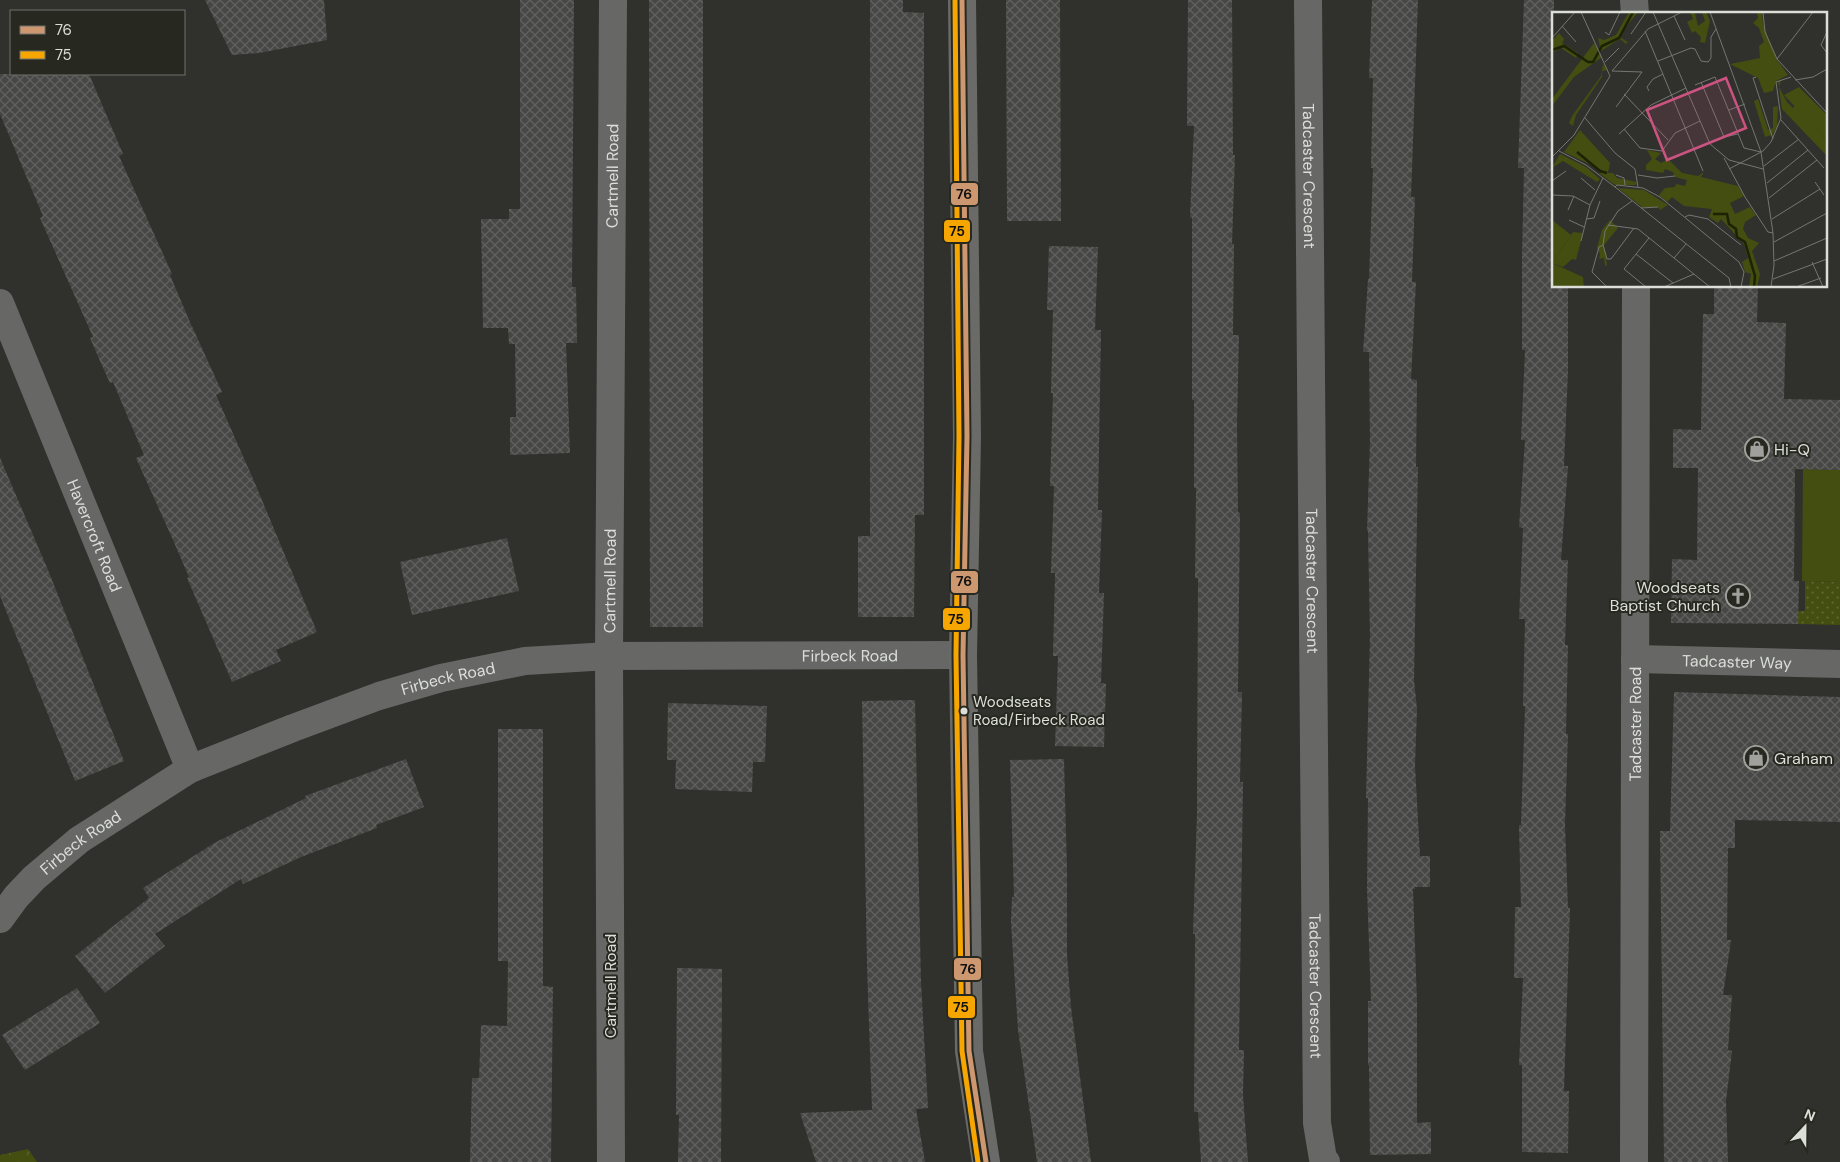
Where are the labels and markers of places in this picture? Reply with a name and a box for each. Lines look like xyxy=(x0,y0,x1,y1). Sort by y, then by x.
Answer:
shop icon: Hi-Q xyxy=(1744,436,1770,462)
place label: Hi-Q xyxy=(1774,439,1810,460)
place label: Woodseats Baptist Church xyxy=(1610,577,1720,616)
church icon: Woodseats Baptist Church xyxy=(1725,583,1751,609)
place label: Woodseats Road/Firbeck Road xyxy=(973,692,1105,730)
marker: Woodseats Road/Firbeck Road xyxy=(959,706,969,716)
shop icon: Graham xyxy=(1743,745,1769,771)
place label: Graham xyxy=(1774,748,1833,769)

